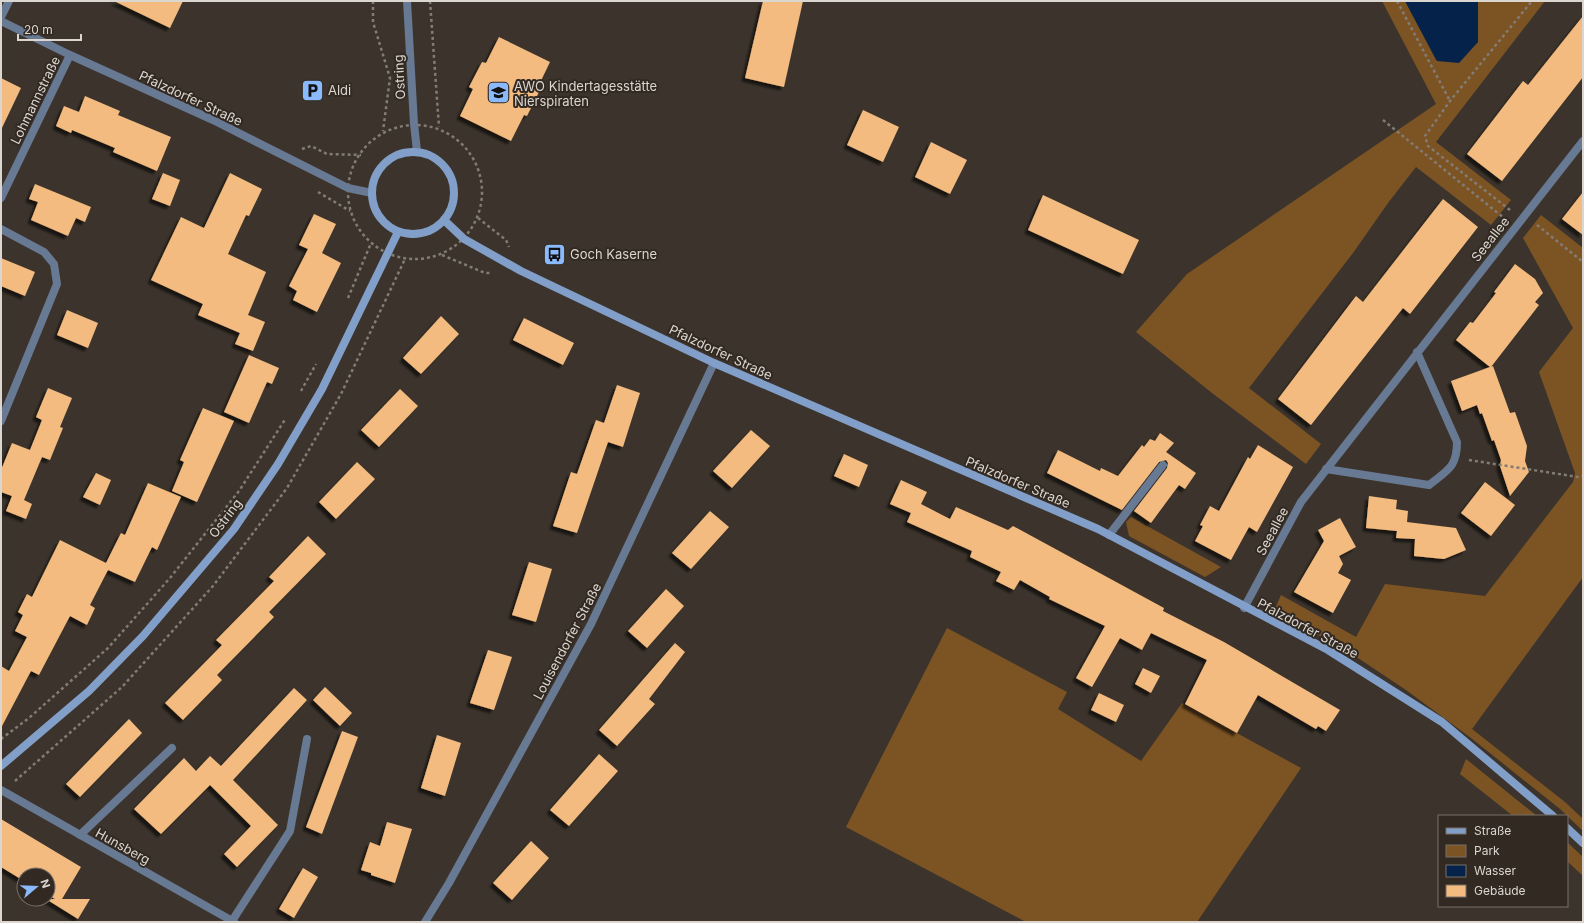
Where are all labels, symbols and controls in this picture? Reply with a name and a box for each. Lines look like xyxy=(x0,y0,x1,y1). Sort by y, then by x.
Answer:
scale bar xyxy=(18,16,81,42)
text: 20 m xyxy=(24,22,53,37)
street label: Lohmannstraße xyxy=(7,53,63,147)
street label: Ostring xyxy=(390,54,408,100)
street label: Pfalzdorfer Straße xyxy=(137,67,245,129)
parking icon: Aldi xyxy=(299,77,325,103)
place label: AWO Kindertagesstätte Nierspiraten xyxy=(514,78,657,109)
school or university icon: AWO Kindertagesstätte Nierspiraten xyxy=(486,80,512,106)
place label: Aldi xyxy=(328,82,351,98)
street label: Seeallee xyxy=(1468,213,1512,265)
bus stop icon: Goch Kaserne xyxy=(542,241,568,267)
place label: Goch Kaserne xyxy=(570,246,657,262)
street label: Pfalzdorfer Straße xyxy=(667,321,775,383)
street label: Pfalzdorfer Straße xyxy=(963,453,1073,511)
street label: Ostring xyxy=(205,495,245,541)
street label: Seeallee xyxy=(1253,504,1291,558)
street label: Louisendorfer Straße xyxy=(529,580,605,702)
street label: Pfalzdorfer Straße xyxy=(1255,595,1361,661)
legend xyxy=(1438,815,1568,907)
text: Straße xyxy=(1474,823,1511,838)
street label: Hunsberg xyxy=(93,824,153,868)
text: Park xyxy=(1474,843,1500,858)
text: Wasser xyxy=(1474,863,1517,878)
north arrow xyxy=(16,867,56,907)
text: N xyxy=(37,877,53,890)
text: Gebäude xyxy=(1474,883,1526,898)

